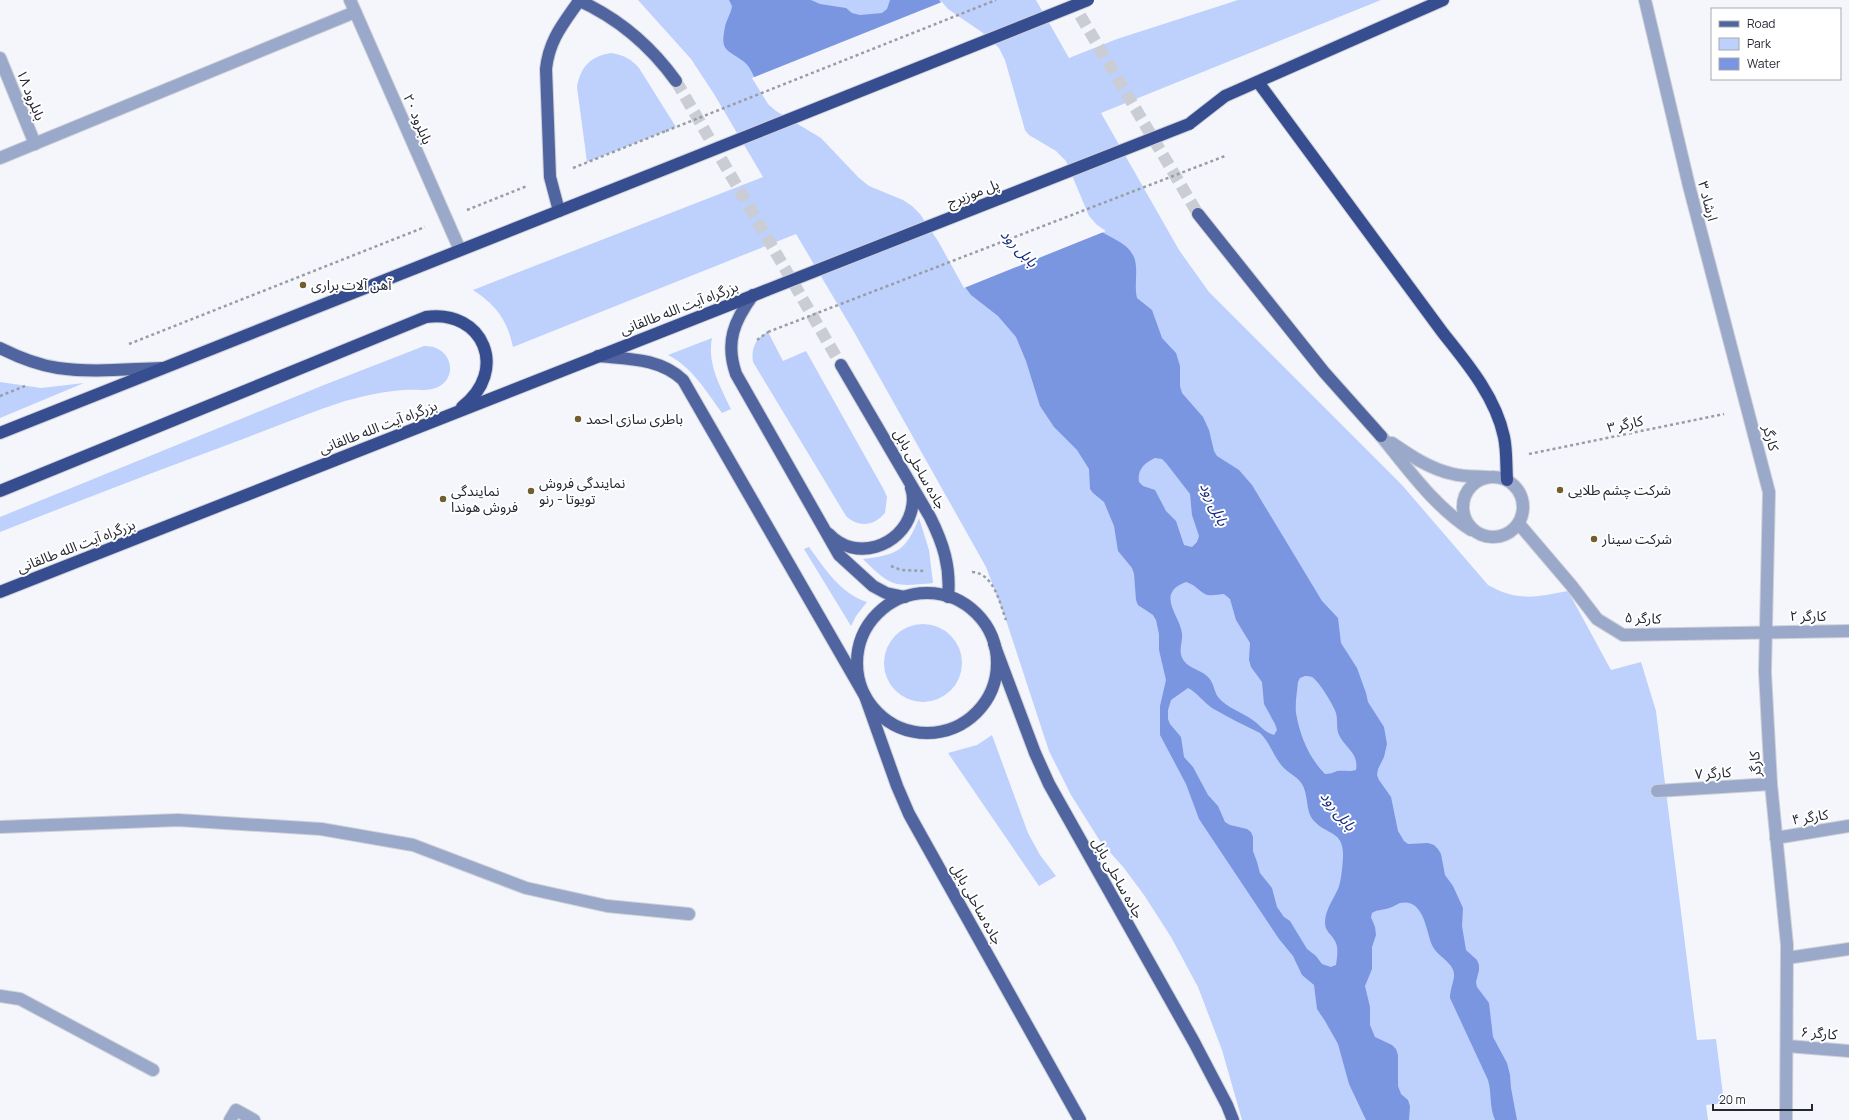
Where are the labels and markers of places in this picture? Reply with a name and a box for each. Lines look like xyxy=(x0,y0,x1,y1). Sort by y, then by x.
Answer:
place label: آهن آلات براری xyxy=(311,275,392,294)
marker: آهن آلات براری xyxy=(298,280,308,290)
place label: باطری سازی احمد xyxy=(586,409,683,428)
marker: باطری سازی احمد xyxy=(573,414,583,424)
place label: نمایندگی فروش تویوتا - رنو xyxy=(539,473,625,508)
place label: شرکت چشم طلایی xyxy=(1568,480,1671,501)
place label: نمایندگی فروش هوندا xyxy=(451,481,518,516)
marker: شرکت چشم طلایی xyxy=(1555,485,1565,495)
marker: نمایندگی فروش تویوتا - رنو xyxy=(526,486,536,496)
marker: نمایندگی فروش هوندا xyxy=(438,494,448,504)
place label: شرکت سینار xyxy=(1601,529,1672,548)
marker: شرکت سینار xyxy=(1589,534,1599,544)

